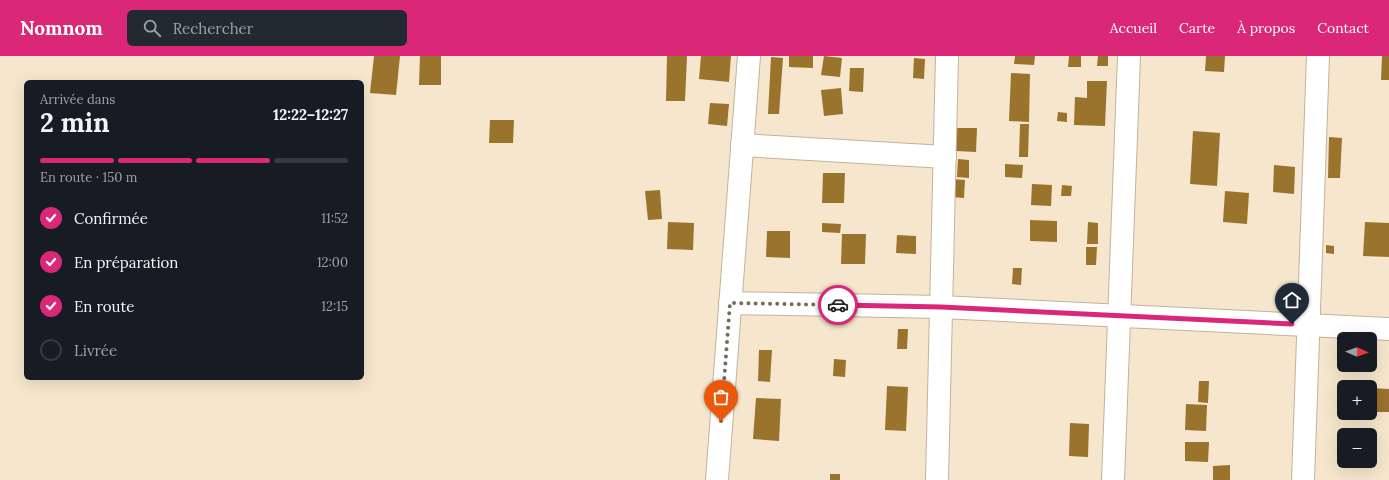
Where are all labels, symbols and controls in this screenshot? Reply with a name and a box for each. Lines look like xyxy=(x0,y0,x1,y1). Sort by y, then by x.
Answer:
search box xyxy=(127,10,407,46)
text: Nomnom xyxy=(20,16,103,40)
icon: search xyxy=(141,17,163,39)
text: Rechercher xyxy=(173,19,253,38)
text: Accueil xyxy=(1110,19,1157,37)
text: Carte xyxy=(1179,19,1215,37)
text: À propos xyxy=(1237,19,1295,37)
text: Contact xyxy=(1317,19,1369,37)
text: Arrivée dans xyxy=(40,91,115,108)
text: 12:22–12:27 xyxy=(273,105,348,124)
text: 2 min xyxy=(40,106,110,139)
text: En route · 150 m xyxy=(40,169,137,186)
icon: check xyxy=(40,207,62,229)
text: Confirmée xyxy=(74,209,148,228)
text: 11:52 xyxy=(321,210,348,227)
icon: check xyxy=(40,251,62,273)
text: En préparation xyxy=(74,253,178,272)
text: 12:00 xyxy=(317,254,348,271)
pin xyxy=(1275,283,1309,324)
courier xyxy=(818,285,858,325)
icon: home xyxy=(1281,289,1303,311)
icon: car xyxy=(827,294,849,316)
icon: check xyxy=(40,295,62,317)
text: En route xyxy=(74,297,134,316)
text: 12:15 xyxy=(321,298,348,315)
north arrow xyxy=(1337,332,1377,372)
map controls xyxy=(1337,332,1377,468)
text: Livrée xyxy=(74,341,117,360)
pin xyxy=(704,380,738,421)
button: + xyxy=(1337,380,1377,420)
icon: bag xyxy=(710,386,732,408)
button: − xyxy=(1337,428,1377,468)

